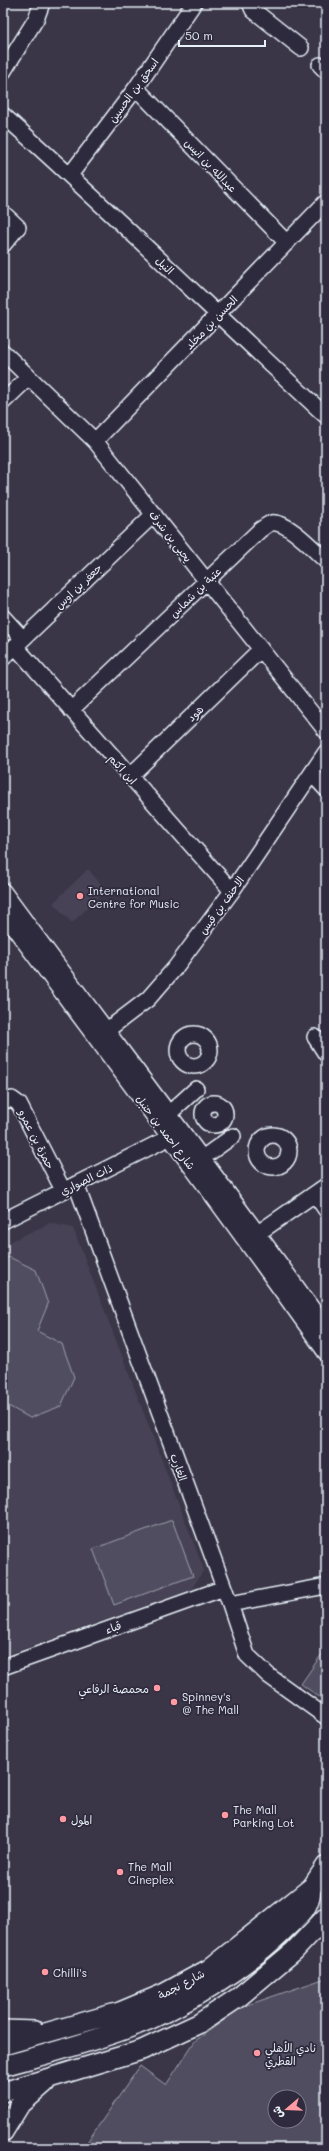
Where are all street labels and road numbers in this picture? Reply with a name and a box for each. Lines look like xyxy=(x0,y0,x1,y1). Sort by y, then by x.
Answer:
street label: اسحق بن الحسين xyxy=(105,55,162,126)
street label: عبدالله بن انيس xyxy=(181,135,241,196)
street label: النيل xyxy=(153,253,177,277)
street label: الحسن بن مخلد xyxy=(181,292,241,353)
street label: يحيى بن شرف xyxy=(145,507,196,566)
street label: جعفر بن اوس xyxy=(51,560,105,613)
street label: عتبة بن شماس xyxy=(166,563,225,621)
street label: هود xyxy=(184,702,207,725)
street label: ابن اكثم xyxy=(104,751,141,789)
street label: الاحنف بن قيس xyxy=(195,873,248,938)
street label: شارع احمد بن حنبل xyxy=(131,1092,199,1174)
street label: حمزة بن عمرو xyxy=(14,1106,58,1172)
street label: ذات الصواري xyxy=(57,1160,116,1200)
street label: الغارب xyxy=(166,1451,191,1483)
street label: قباء xyxy=(103,1617,124,1638)
street label: شارع نجمة xyxy=(155,1966,208,2004)

